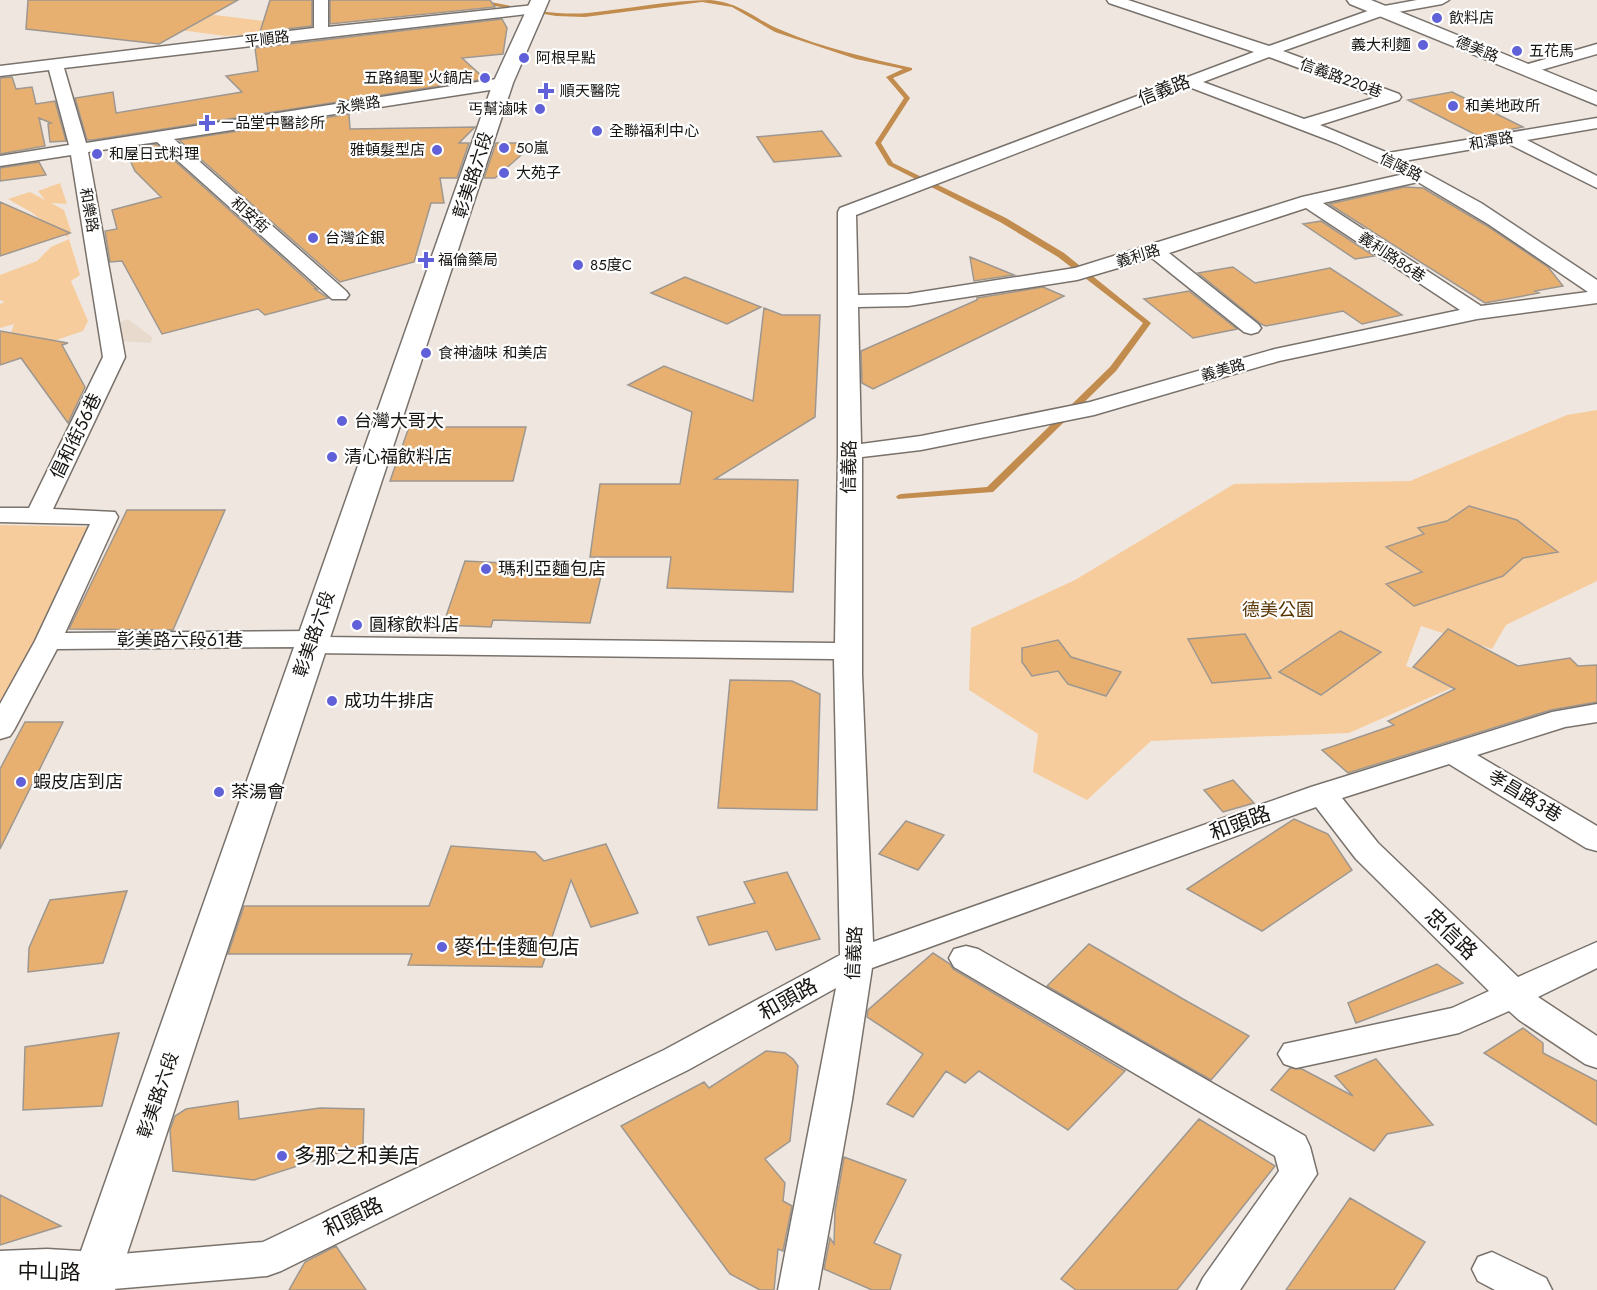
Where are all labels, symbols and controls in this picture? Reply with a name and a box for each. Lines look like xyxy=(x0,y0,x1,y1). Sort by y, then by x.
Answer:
place label: 飲料店 xyxy=(1449,7,1494,29)
marker: 飲料店 xyxy=(1430,11,1444,25)
street label: 平順路 xyxy=(243,25,291,53)
street label: 德美路 xyxy=(1452,30,1502,68)
place label: 義大利麵 xyxy=(1351,34,1411,56)
marker: 義大利麵 xyxy=(1416,38,1430,52)
place label: 五花馬 xyxy=(1529,40,1574,62)
marker: 五花馬 xyxy=(1510,44,1524,58)
place label: 阿根早點 xyxy=(536,47,596,69)
marker: 阿根早點 xyxy=(517,51,531,65)
street label: 信義路220巷 xyxy=(1297,53,1385,103)
place label: 五路鍋聖 火鍋店 xyxy=(363,67,473,89)
street label: 信義路 xyxy=(1134,68,1194,112)
marker: 五路鍋聖 火鍋店 xyxy=(478,71,492,85)
place label: 順天醫院 xyxy=(560,80,620,102)
marker: 順天醫院 xyxy=(537,82,555,100)
street label: 永樂路 xyxy=(334,91,382,119)
place label: 和美地政所 xyxy=(1465,95,1540,117)
place label: 丐幫滷味 xyxy=(468,98,528,120)
marker: 和美地政所 xyxy=(1446,99,1460,113)
marker: 丐幫滷味 xyxy=(533,102,547,116)
place label: ㄧ品堂中醫診所 xyxy=(220,112,325,134)
marker: ㄧ品堂中醫診所 xyxy=(198,114,216,132)
place label: 全聯福利中心 xyxy=(609,120,699,142)
marker: 全聯福利中心 xyxy=(590,124,604,138)
street label: 和潭路 xyxy=(1467,126,1515,156)
street label: 彰美路六段 xyxy=(447,128,499,222)
place label: 50嵐 xyxy=(516,137,548,159)
place label: 雅頓髮型店 xyxy=(350,139,425,161)
marker: 50嵐 xyxy=(497,141,511,155)
place label: 和屋日式料理 xyxy=(109,143,199,165)
marker: 雅頓髮型店 xyxy=(430,143,444,157)
marker: 和屋日式料理 xyxy=(90,147,104,161)
street label: 信陵路 xyxy=(1376,147,1426,187)
place label: 大苑子 xyxy=(516,162,561,184)
marker: 大苑子 xyxy=(497,166,511,180)
street label: 和樂路 xyxy=(74,186,104,234)
street label: 和安街 xyxy=(226,192,274,238)
street label: 義利路86巷 xyxy=(1354,226,1430,288)
place label: 台灣企銀 xyxy=(325,227,385,249)
marker: 台灣企銀 xyxy=(306,231,320,245)
street label: 義利路 xyxy=(1113,239,1163,273)
place label: 福倫藥局 xyxy=(438,249,498,271)
marker: 福倫藥局 xyxy=(419,253,433,267)
place label: 85度C xyxy=(590,254,632,276)
marker: 85度C xyxy=(571,258,585,272)
place label: 食神滷味 和美店 xyxy=(438,342,548,364)
marker: 食神滷味 和美店 xyxy=(419,346,433,360)
street label: 義美路 xyxy=(1198,353,1248,387)
street label: 倡和街56巷 xyxy=(44,389,108,483)
place label: 台灣大哥大 xyxy=(354,408,444,434)
marker: 台灣大哥大 xyxy=(335,414,349,428)
street label: 信義路 xyxy=(836,440,862,494)
place label: 清心福飲料店 xyxy=(344,444,452,470)
marker: 清心福飲料店 xyxy=(325,450,339,464)
place label: 瑪利亞麵包店 xyxy=(498,556,606,582)
marker: 瑪利亞麵包店 xyxy=(479,562,493,576)
street label: 彰美路六段 xyxy=(287,587,341,681)
park label: 德美公園 xyxy=(1242,597,1314,623)
place label: 圓稼飲料店 xyxy=(369,612,459,638)
marker: 圓稼飲料店 xyxy=(350,618,364,632)
street label: 彰美路六段61巷 xyxy=(117,627,243,653)
place label: 成功牛排店 xyxy=(344,688,434,714)
marker: 成功牛排店 xyxy=(325,694,339,708)
street label: 孝昌路3巷 xyxy=(1483,764,1567,828)
place label: 蝦皮店到店 xyxy=(33,769,123,795)
marker: 蝦皮店到店 xyxy=(14,775,28,789)
place label: 茶湯會 xyxy=(231,779,285,805)
marker: 茶湯會 xyxy=(212,785,226,799)
street label: 和頭路 xyxy=(1205,798,1275,848)
street label: 忠信路 xyxy=(1418,901,1484,967)
street label: 信義路 xyxy=(840,925,868,981)
place label: 麥仕佳麵包店 xyxy=(454,932,580,962)
marker: 麥仕佳麵包店 xyxy=(435,940,449,954)
street label: 和頭路 xyxy=(753,971,823,1027)
street label: 彰美路六段 xyxy=(131,1048,185,1142)
place label: 多那之和美店 xyxy=(294,1141,420,1171)
marker: 多那之和美店 xyxy=(275,1149,289,1163)
street label: 和頭路 xyxy=(318,1190,388,1244)
street label: 中山路 xyxy=(17,1256,81,1288)

